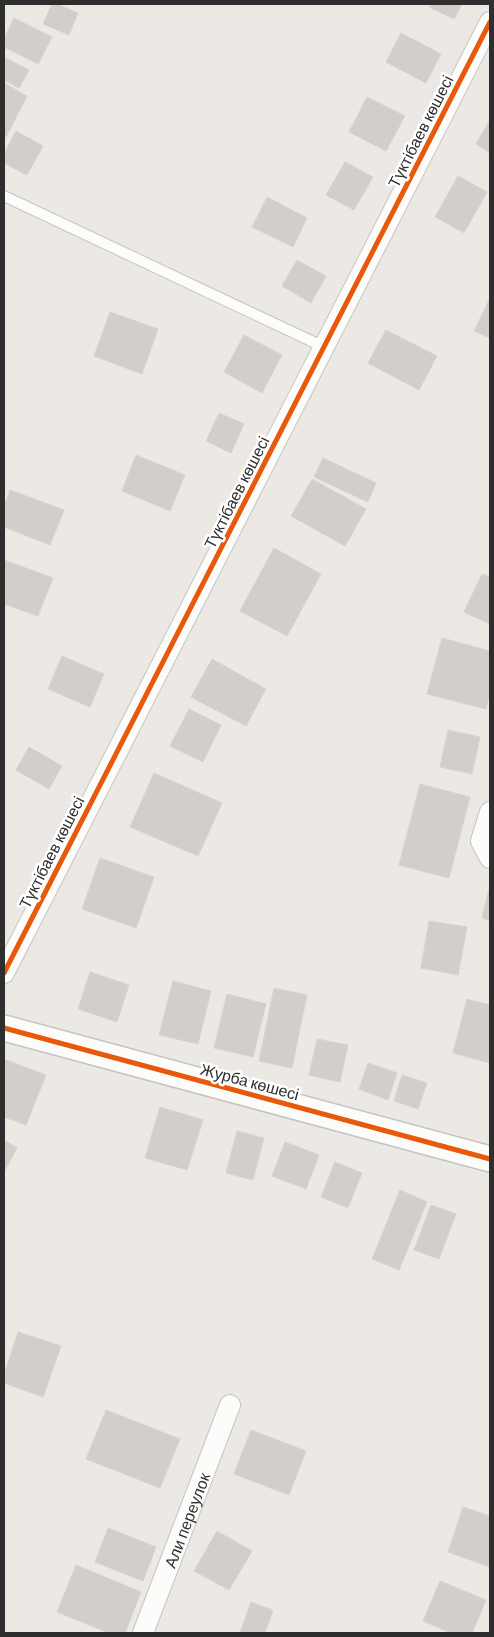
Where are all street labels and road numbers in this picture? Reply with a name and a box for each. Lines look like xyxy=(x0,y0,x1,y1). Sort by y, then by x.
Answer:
street label: Түктібаев көшесі xyxy=(384,72,456,190)
street label: Түктібаев көшесі xyxy=(200,433,272,551)
street label: Түктібаев көшесі xyxy=(15,793,87,911)
street label: Журба көшесі xyxy=(199,1059,301,1103)
street label: Али переулок xyxy=(159,1469,213,1570)

